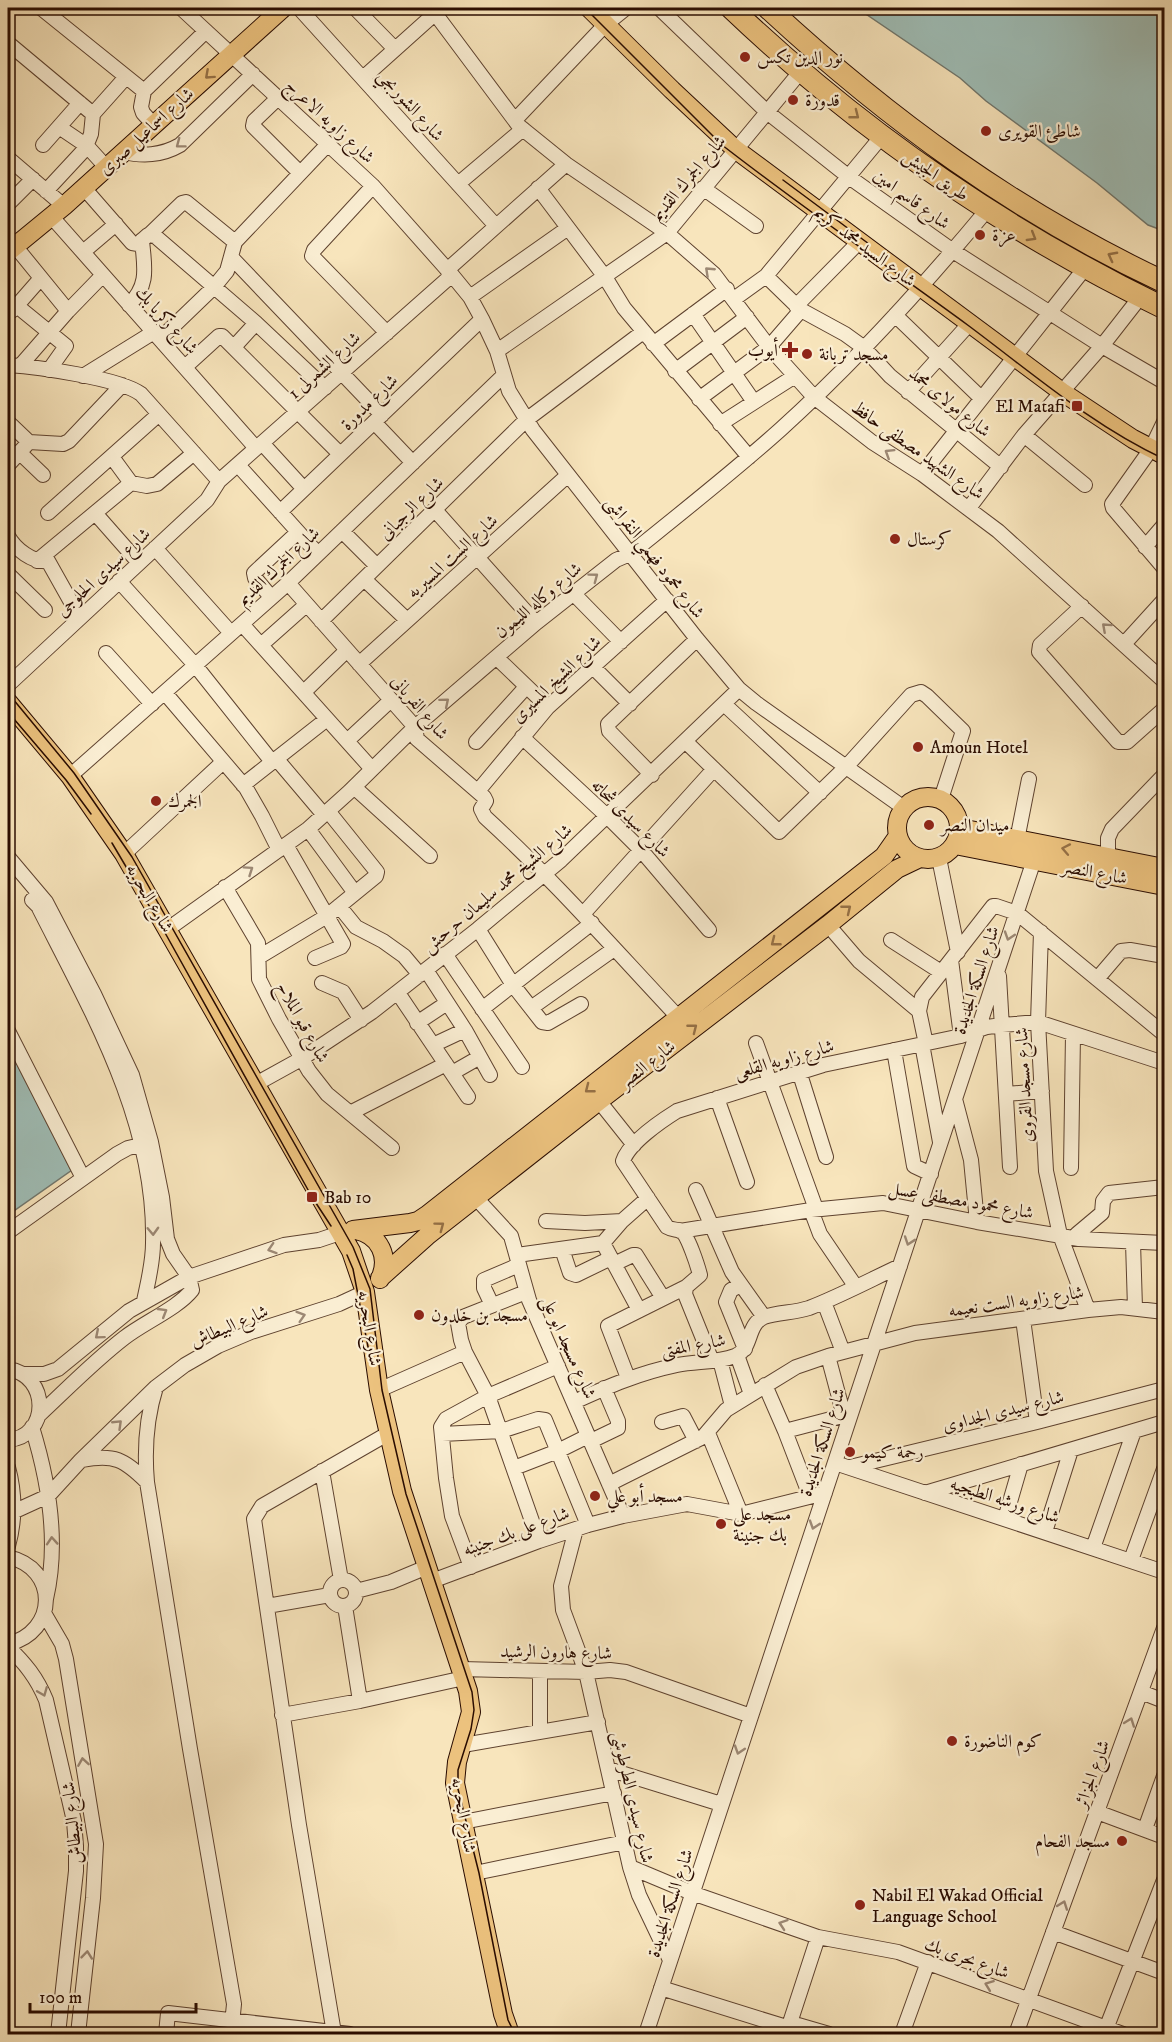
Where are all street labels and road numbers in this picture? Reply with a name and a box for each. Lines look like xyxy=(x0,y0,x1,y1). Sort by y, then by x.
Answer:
street label: شارع الشوربجي xyxy=(368,65,448,150)
street label: شارع زاويه الاعرج xyxy=(277,75,379,172)
street label: شارع اسماعيل صبرى xyxy=(95,83,201,182)
street label: شارع الجمرك القديم xyxy=(646,131,734,229)
street label: طريق الجيش xyxy=(898,145,973,207)
street label: شارع قاسم امين xyxy=(865,165,954,240)
street label: شارع السيد محمد كريم xyxy=(807,201,920,295)
street label: شارع زكريا بك xyxy=(128,282,203,361)
street label: شارع الشمرلى 1 xyxy=(284,327,368,406)
street label: شارع مولاى محمد xyxy=(902,363,995,445)
street label: شارع مدورة xyxy=(336,370,405,438)
street label: شارع الشهيد مصطفى حافظ xyxy=(845,397,988,508)
street label: شارع الرجبانى xyxy=(375,472,451,547)
street label: شارع محمود فهمي النقراشى xyxy=(596,492,709,626)
street label: شارع الست المسيريه xyxy=(403,510,505,606)
street label: شارع سيدى الحلوجى xyxy=(52,523,157,624)
street label: شارع الجمرك القديم xyxy=(233,523,328,614)
street label: شارع وكاله الليمون xyxy=(490,558,589,646)
street label: شارع الشيخ المسيرى xyxy=(507,631,609,731)
street label: شارع الفريانى xyxy=(383,671,453,747)
street label: شارع سيدى شحاته xyxy=(584,775,674,865)
street label: شارع الشيخ محمد سليمان حرحش xyxy=(418,819,580,961)
street label: شارع النصر xyxy=(1058,856,1129,893)
street label: شارع البحريه xyxy=(118,860,178,938)
street label: شارع السكة الجديدة xyxy=(949,923,1008,1038)
street label: شارع قبو الملاح xyxy=(267,978,333,1069)
street label: شارع مسجد القروى xyxy=(1011,1027,1042,1143)
street label: شارع زاويه القلعى xyxy=(732,1035,838,1088)
street label: شارع النصر xyxy=(613,1036,682,1097)
street label: شارع محمود مصطفى عسل xyxy=(886,1177,1035,1228)
street label: شارع زاويه الست نعيمه xyxy=(947,1282,1086,1325)
street label: شارع البحريه xyxy=(349,1289,386,1368)
street label: شارع مسجد ابو على xyxy=(533,1292,601,1404)
street label: شارع البيطاش xyxy=(187,1301,273,1356)
street label: شارع المفتى xyxy=(659,1329,728,1365)
street label: شارع السكة الجديدة xyxy=(795,1385,854,1500)
street label: شارع سيدى الجداوى xyxy=(940,1386,1067,1441)
street label: شارع ورشه الطبجيه xyxy=(946,1473,1062,1532)
street label: شارع على بك جنينه xyxy=(460,1502,574,1564)
street label: شارع هارون الرشيد xyxy=(500,1641,612,1668)
street label: شارع سيدى الطرطوشى xyxy=(603,1729,658,1866)
street label: شارع الجزائر xyxy=(1070,1737,1118,1814)
street label: شارع البحريه xyxy=(443,1776,480,1855)
street label: شارع البيطاش xyxy=(58,1780,91,1865)
street label: شارع السكة الجديدة xyxy=(643,1846,702,1961)
street label: شارع بحرى بك xyxy=(920,1933,1012,1987)

